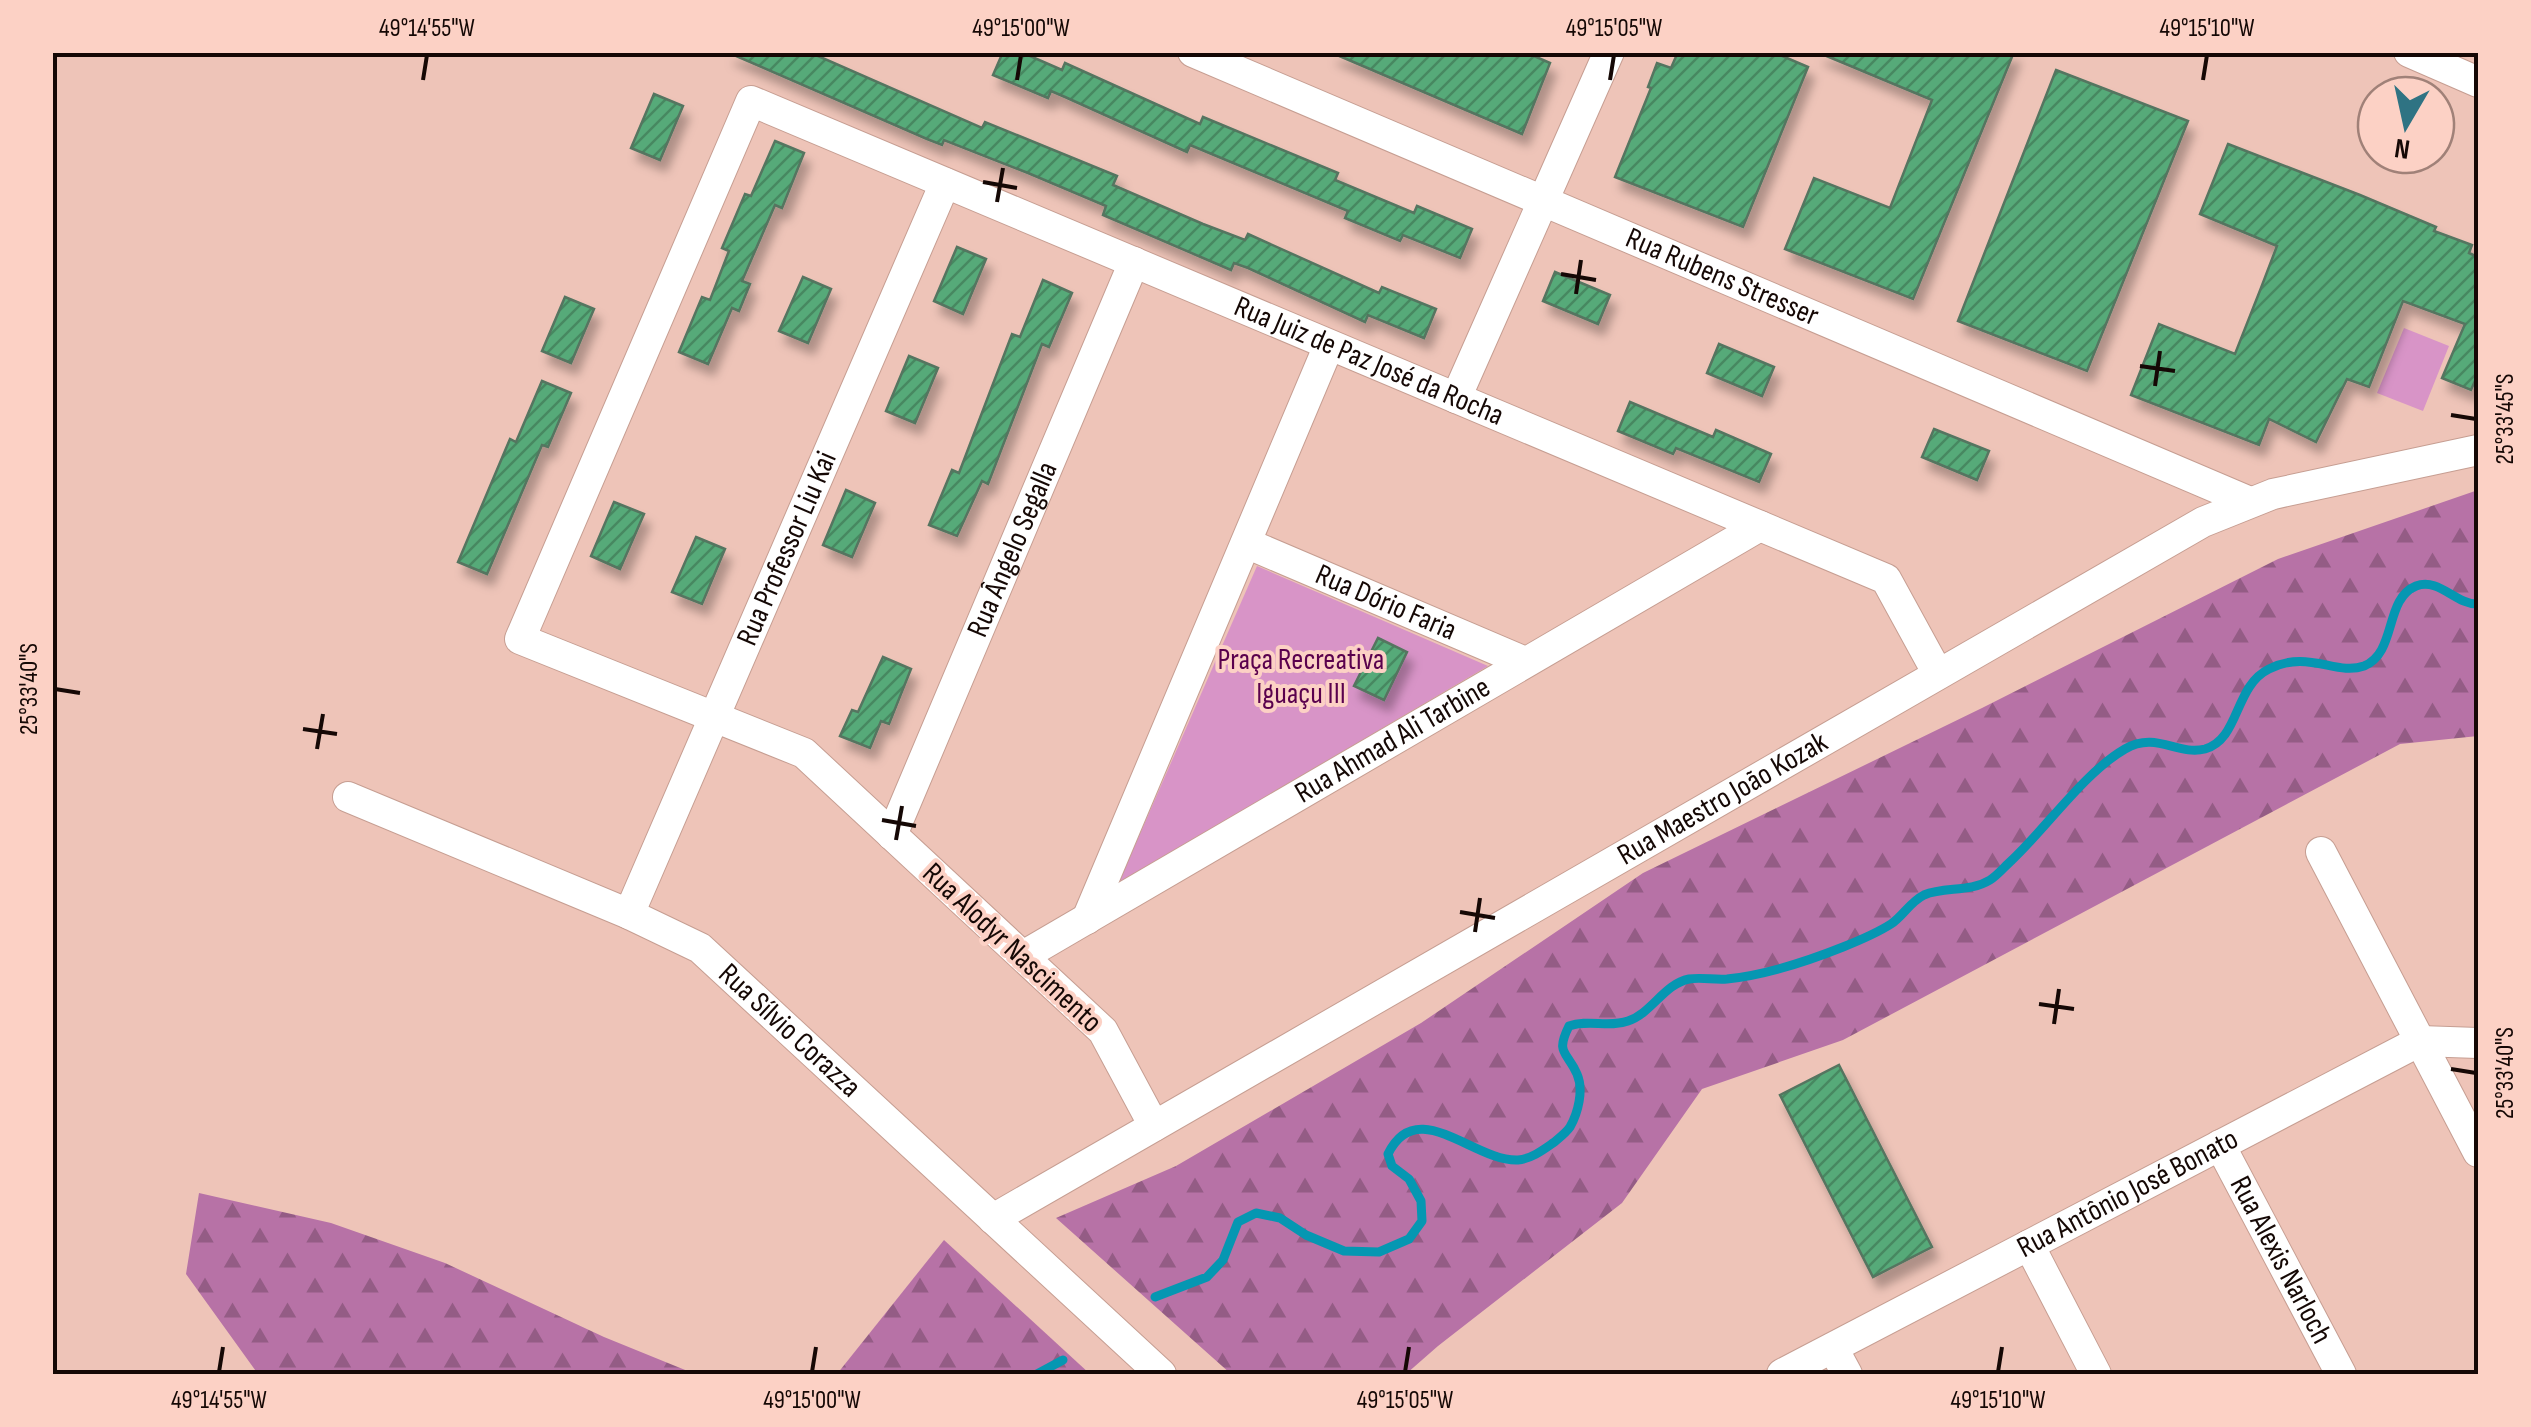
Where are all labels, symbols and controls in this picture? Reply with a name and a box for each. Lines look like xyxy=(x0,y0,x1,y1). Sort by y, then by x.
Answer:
text: 49°14'55"W xyxy=(379,13,475,44)
text: 49°15'00"W xyxy=(972,13,1070,44)
text: 49°15'05"W xyxy=(1566,13,1662,44)
text: 49°15'10"W xyxy=(2159,13,2255,44)
north arrow xyxy=(2356,75,2456,175)
text: N xyxy=(2392,131,2412,166)
street label: Rua Rubens Stresser xyxy=(1620,220,1824,334)
street label: Rua Juiz de Paz José da Rocha xyxy=(1229,289,1509,434)
text: 25°33'45"S xyxy=(2490,373,2521,465)
street label: Rua Professor Liu Kai xyxy=(729,446,845,651)
street label: Rua Ângelo Segalla xyxy=(960,456,1065,642)
street label: Rua Dório Faria xyxy=(1310,557,1462,649)
park label: Praça Recreativa Iguaçu III xyxy=(1218,642,1384,712)
text: 25°33'40"S xyxy=(14,643,45,735)
street label: Rua Ahmad Ali Tarbine xyxy=(1289,669,1497,811)
street label: Rua Maestro João Kozak xyxy=(1611,724,1834,873)
street label: Rua Alodyr Nascimento xyxy=(915,856,1109,1040)
street label: Rua Sílvio Corazza xyxy=(711,956,868,1105)
text: 25°33'40"S xyxy=(2490,1027,2521,1119)
street label: Rua Antônio José Bonato xyxy=(2011,1121,2244,1266)
street label: Rua Alexis Narloch xyxy=(2222,1170,2340,1350)
text: 49°14'55"W xyxy=(171,1385,267,1416)
text: 49°15'00"W xyxy=(763,1385,861,1416)
text: 49°15'05"W xyxy=(1357,1385,1453,1416)
text: 49°15'10"W xyxy=(1950,1385,2046,1416)

